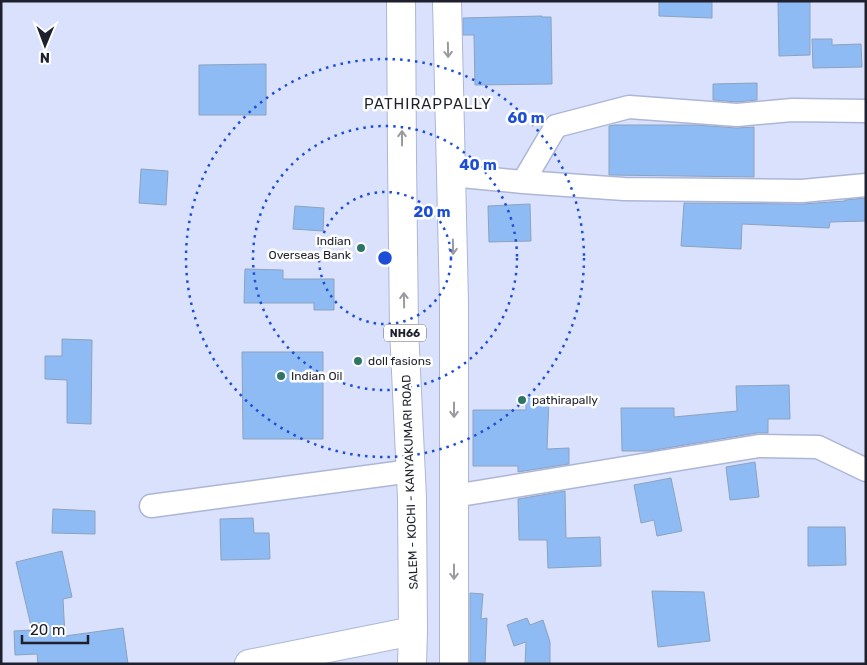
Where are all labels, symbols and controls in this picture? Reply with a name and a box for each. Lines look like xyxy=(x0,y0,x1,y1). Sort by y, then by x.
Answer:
north arrow xyxy=(20,20,70,70)
one-way arrow xyxy=(444,42,453,58)
text: N xyxy=(40,49,50,66)
district label: PATHIRAPPALLY xyxy=(364,95,492,113)
text: 60 m xyxy=(508,109,544,127)
one-way arrow xyxy=(397,130,407,146)
text: 40 m xyxy=(459,156,497,174)
text: 20 m xyxy=(414,203,450,221)
place label: Indian Overseas Bank xyxy=(269,234,352,262)
one-way arrow xyxy=(448,239,458,255)
marker: Indian Overseas Bank xyxy=(355,242,367,254)
centre of rings xyxy=(376,249,394,267)
one-way arrow xyxy=(399,292,409,308)
road number: NH66 xyxy=(384,324,426,342)
place label: doll fasions xyxy=(368,354,431,368)
marker: doll fasions xyxy=(352,355,364,367)
place label: Indian Oil xyxy=(291,369,342,383)
marker: Indian Oil xyxy=(275,370,287,382)
street label: SALEM - KOCHI - KANYAKUMARI ROAD xyxy=(399,374,421,590)
place label: pathirapally xyxy=(532,393,598,407)
marker: pathirapally xyxy=(516,394,528,406)
one-way arrow xyxy=(449,402,459,418)
one-way arrow xyxy=(449,564,459,580)
scale bar xyxy=(22,612,89,644)
text: 20 m xyxy=(30,621,65,639)

